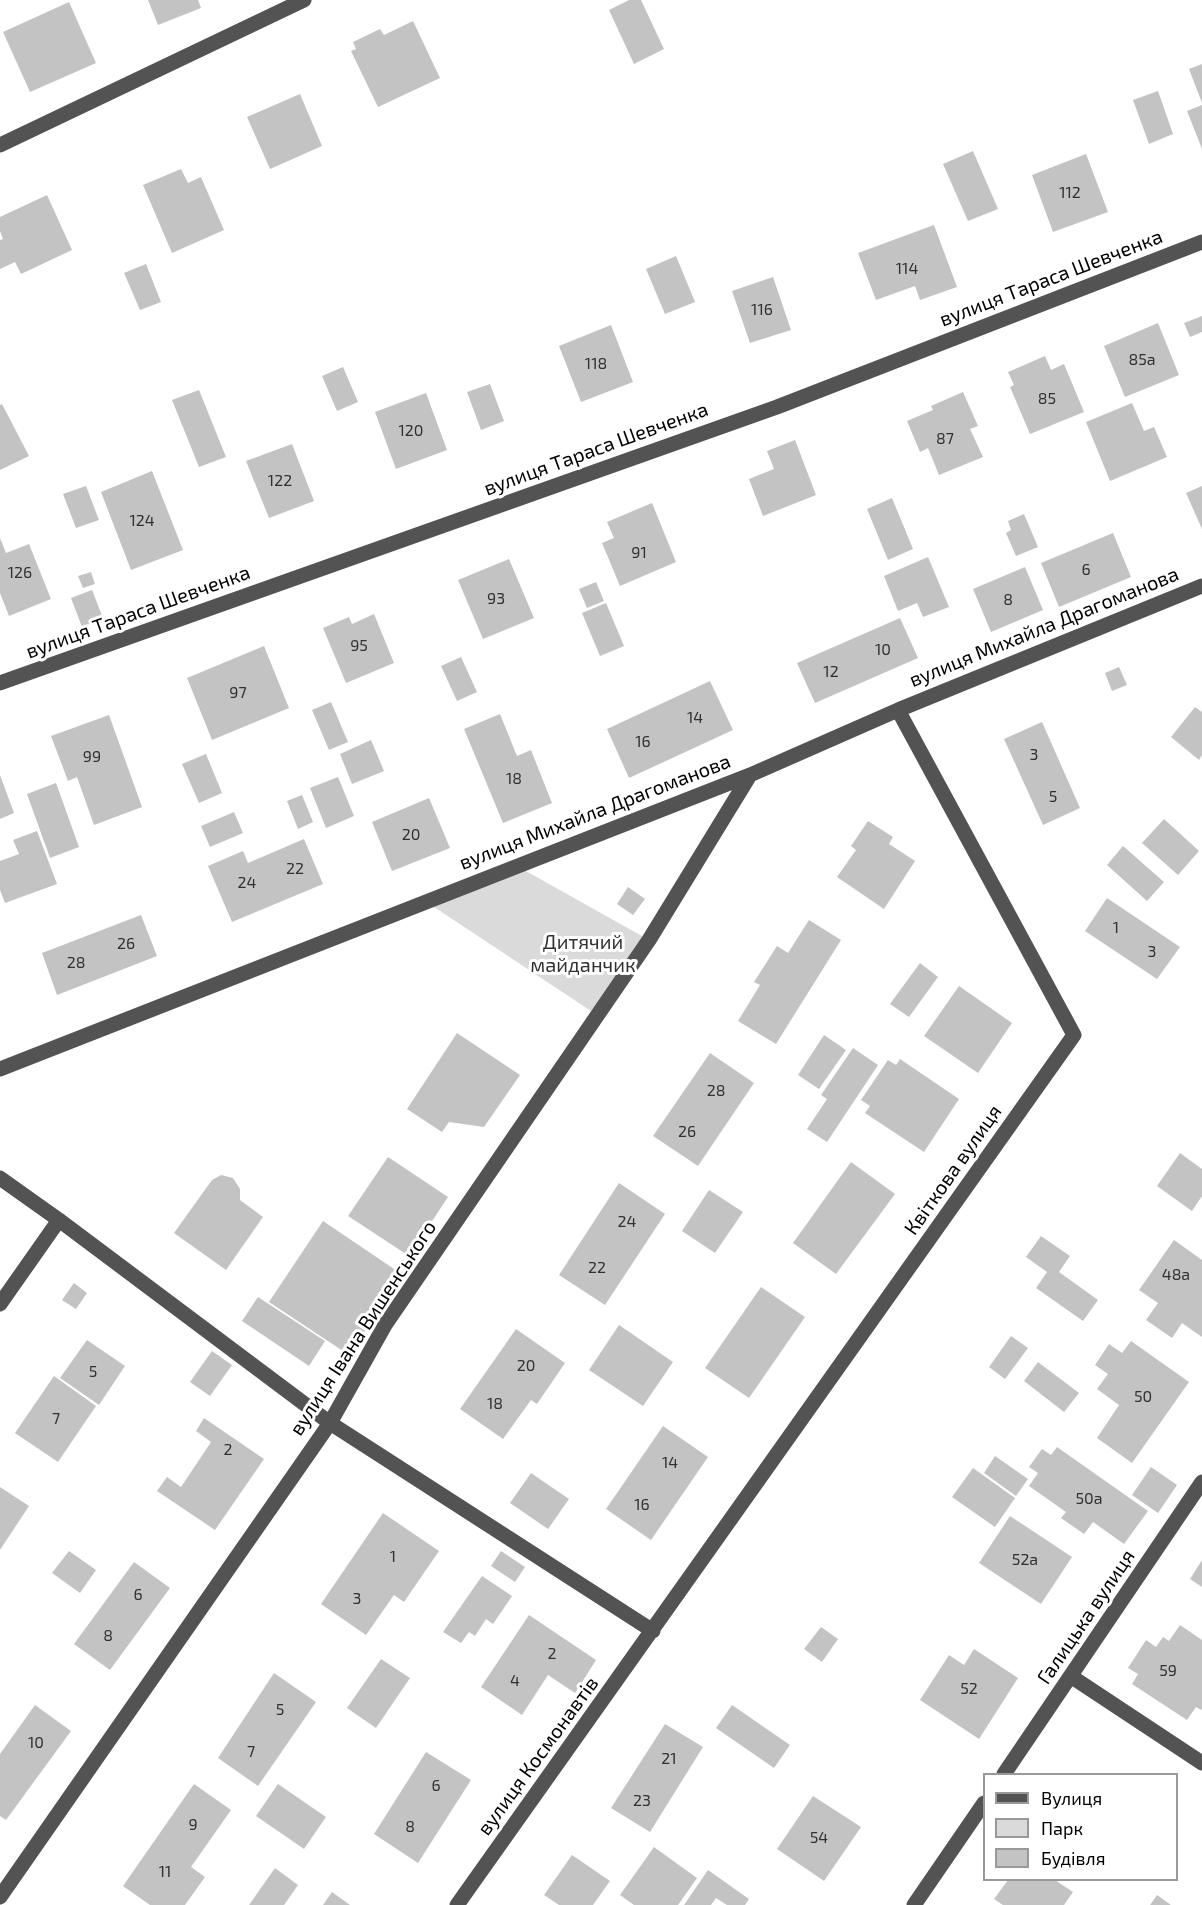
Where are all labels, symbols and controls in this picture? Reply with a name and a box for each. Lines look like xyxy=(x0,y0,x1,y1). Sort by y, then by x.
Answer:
house number: 112 xyxy=(1059,183,1081,203)
street label: вулиця Тараса Шевченка xyxy=(936,224,1166,332)
house number: 114 xyxy=(896,259,918,279)
house number: 116 xyxy=(751,300,773,320)
house number: 85а xyxy=(1128,350,1156,370)
house number: 118 xyxy=(585,354,607,374)
house number: 85 xyxy=(1038,389,1056,409)
street label: вулиця Тараса Шевченка xyxy=(480,397,712,501)
house number: 120 xyxy=(398,421,424,441)
house number: 87 xyxy=(936,429,954,449)
house number: 122 xyxy=(268,471,292,491)
house number: 124 xyxy=(129,511,155,531)
house number: 91 xyxy=(631,543,647,563)
street label: вулиця Тараса Шевченка xyxy=(22,560,254,664)
house number: 6 xyxy=(1081,560,1091,580)
street label: вулиця Михайла Драгоманова xyxy=(906,562,1182,692)
house number: 126 xyxy=(8,563,32,583)
house number: 93 xyxy=(487,589,505,609)
house number: 8 xyxy=(1003,590,1013,610)
house number: 95 xyxy=(350,636,368,656)
house number: 10 xyxy=(875,640,891,660)
house number: 12 xyxy=(823,662,839,682)
house number: 97 xyxy=(229,683,247,703)
house number: 14 xyxy=(687,708,703,728)
house number: 16 xyxy=(635,732,651,752)
house number: 3 xyxy=(1030,745,1038,765)
house number: 99 xyxy=(83,747,101,767)
street label: вулиця Михайла Драгоманова xyxy=(456,749,734,875)
house number: 18 xyxy=(506,769,522,789)
house number: 5 xyxy=(1049,787,1057,807)
house number: 20 xyxy=(402,825,420,845)
house number: 22 xyxy=(286,859,304,879)
house number: 24 xyxy=(238,873,256,893)
house number: 1 xyxy=(1113,918,1119,938)
park label: Дитячий майданчик xyxy=(530,930,636,977)
house number: 26 xyxy=(117,934,135,954)
house number: 3 xyxy=(1148,942,1156,962)
house number: 28 xyxy=(67,953,85,973)
house number: 28 xyxy=(707,1081,725,1101)
street label: Квіткова вулиця xyxy=(899,1100,1007,1240)
house number: 26 xyxy=(678,1122,696,1142)
house number: 24 xyxy=(618,1212,636,1232)
street label: вулиця Івана Вишенського xyxy=(285,1216,441,1440)
house number: 22 xyxy=(588,1258,606,1278)
house number: 48а xyxy=(1162,1265,1190,1285)
house number: 20 xyxy=(517,1356,535,1376)
house number: 5 xyxy=(89,1362,97,1382)
house number: 50 xyxy=(1134,1387,1152,1407)
house number: 18 xyxy=(487,1394,503,1414)
house number: 7 xyxy=(52,1409,60,1429)
house number: 2 xyxy=(224,1440,232,1460)
house number: 14 xyxy=(662,1453,678,1473)
house number: 50а xyxy=(1075,1489,1103,1509)
house number: 16 xyxy=(634,1495,650,1515)
street label: Галицька вулиця xyxy=(1032,1545,1140,1689)
house number: 1 xyxy=(390,1547,396,1567)
house number: 52а xyxy=(1012,1550,1038,1570)
house number: 6 xyxy=(133,1585,143,1605)
house number: 3 xyxy=(353,1589,361,1609)
house number: 8 xyxy=(103,1626,113,1646)
house number: 2 xyxy=(548,1644,556,1664)
house number: 59 xyxy=(1159,1661,1177,1681)
house number: 4 xyxy=(510,1671,520,1691)
street label: вулиця Космонавтів xyxy=(472,1672,604,1840)
house number: 52 xyxy=(960,1679,978,1699)
house number: 5 xyxy=(276,1700,284,1720)
house number: 10 xyxy=(28,1733,44,1753)
house number: 7 xyxy=(247,1742,255,1762)
house number: 21 xyxy=(661,1749,677,1769)
legend xyxy=(983,1773,1178,1881)
house number: 6 xyxy=(431,1776,441,1796)
text: Вулиця xyxy=(1041,1787,1102,1809)
house number: 23 xyxy=(633,1791,651,1811)
house number: 9 xyxy=(188,1815,198,1835)
house number: 8 xyxy=(405,1817,415,1837)
text: Парк xyxy=(1041,1817,1083,1839)
house number: 54 xyxy=(810,1828,828,1848)
text: Будівля xyxy=(1041,1847,1105,1869)
house number: 11 xyxy=(159,1862,171,1882)

